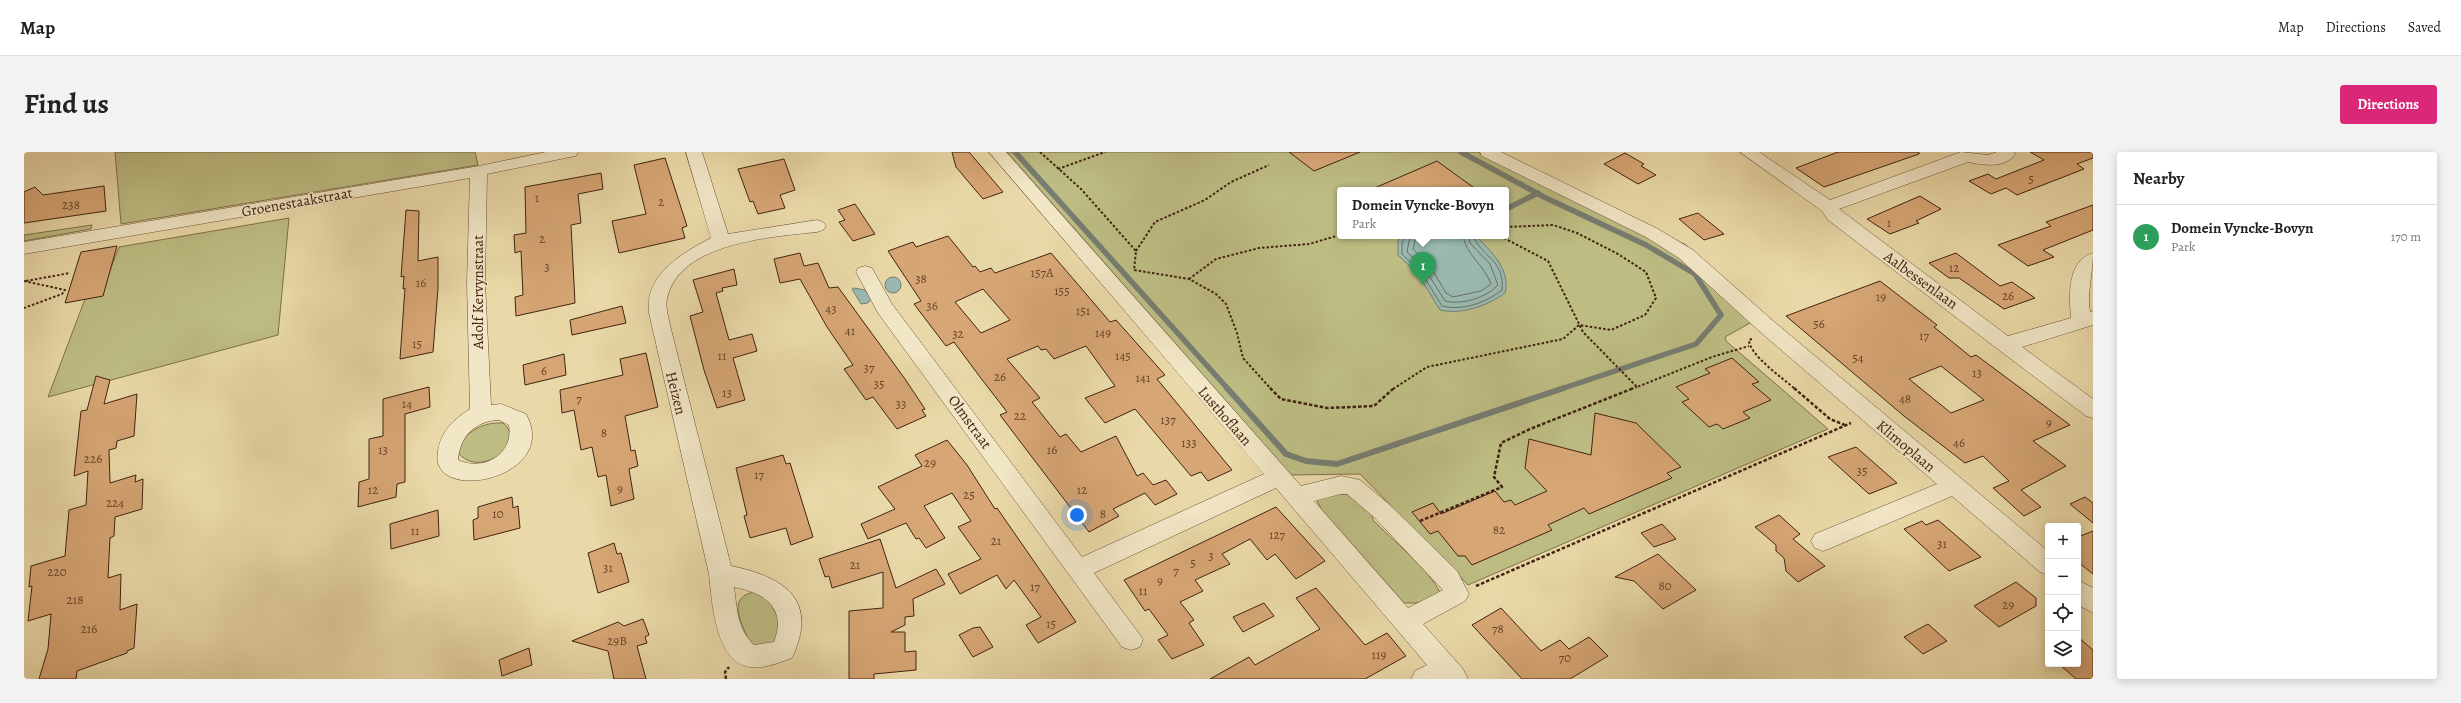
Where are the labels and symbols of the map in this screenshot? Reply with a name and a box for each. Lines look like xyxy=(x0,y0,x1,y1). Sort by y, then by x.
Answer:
house number: 5 xyxy=(2028,170,2034,187)
street label: Groenestaakstraat xyxy=(240,182,354,222)
house number: 1 xyxy=(535,189,540,206)
house number: 2 xyxy=(658,193,664,210)
house number: 238 xyxy=(62,196,80,213)
house number: 1 xyxy=(1887,214,1892,231)
house number: 2 xyxy=(539,230,545,247)
street label: Adolf Kervynstraat xyxy=(468,235,488,350)
street label: Aalbessenlaan xyxy=(1879,246,1962,314)
pin: 1 xyxy=(1410,252,1436,285)
house number: 3 xyxy=(544,258,550,275)
house number: 12 xyxy=(1949,259,1959,276)
house number: 157A xyxy=(1030,264,1054,281)
house number: 38 xyxy=(915,270,927,287)
house number: 16 xyxy=(416,274,426,291)
house number: 155 xyxy=(1054,282,1070,299)
house number: 26 xyxy=(2002,287,2014,304)
house number: 19 xyxy=(1876,288,1886,305)
house number: 36 xyxy=(926,297,938,314)
house number: 43 xyxy=(825,300,837,317)
house number: 151 xyxy=(1076,302,1091,319)
house number: 56 xyxy=(1813,315,1825,332)
house number: 41 xyxy=(845,322,856,339)
house number: 149 xyxy=(1095,324,1111,341)
house number: 32 xyxy=(952,325,964,342)
house number: 17 xyxy=(1919,327,1929,344)
house number: 15 xyxy=(412,335,422,352)
house number: 11 xyxy=(718,347,727,364)
house number: 145 xyxy=(1115,347,1131,364)
house number: 54 xyxy=(1852,349,1864,366)
house number: 37 xyxy=(864,359,875,376)
house number: 6 xyxy=(541,362,547,379)
house number: 13 xyxy=(1972,364,1982,381)
house number: 26 xyxy=(994,368,1006,385)
street label: Heizen xyxy=(661,369,691,417)
house number: 141 xyxy=(1136,369,1151,386)
house number: 35 xyxy=(874,375,885,392)
street label: Lusthoflaan xyxy=(1194,382,1256,450)
house number: 13 xyxy=(722,384,732,401)
house number: 7 xyxy=(576,390,582,407)
house number: 48 xyxy=(1899,390,1911,407)
street label: Olmstraat xyxy=(944,391,996,453)
house number: 14 xyxy=(402,395,412,412)
house number: 33 xyxy=(896,395,906,412)
house number: 22 xyxy=(1014,407,1026,424)
house number: 137 xyxy=(1160,411,1176,428)
house number: 9 xyxy=(2046,414,2052,431)
street label: Klimoplaan xyxy=(1872,416,1940,476)
house number: 8 xyxy=(601,424,607,441)
house number: 133 xyxy=(1181,434,1197,451)
house number: 46 xyxy=(1953,434,1965,451)
house number: 13 xyxy=(378,441,388,458)
house number: 16 xyxy=(1047,441,1057,458)
house number: 226 xyxy=(84,450,102,467)
house number: 29 xyxy=(924,454,936,471)
house number: 35 xyxy=(1857,462,1868,479)
house number: 17 xyxy=(754,466,764,483)
house number: 9 xyxy=(617,480,623,497)
house number: 12 xyxy=(368,481,378,498)
house number: 12 xyxy=(1077,481,1087,498)
house number: 25 xyxy=(963,486,975,503)
house number: 224 xyxy=(106,494,124,511)
house number: 10 xyxy=(492,505,504,522)
your location xyxy=(1067,505,1087,525)
house number: 8 xyxy=(1100,505,1106,522)
house number: 82 xyxy=(1493,521,1505,538)
house number: 11 xyxy=(411,522,420,539)
house number: 127 xyxy=(1269,526,1286,543)
house number: 21 xyxy=(991,532,1002,549)
house number: 31 xyxy=(1937,535,1947,552)
house number: 3 xyxy=(1208,547,1214,564)
house number: 5 xyxy=(1190,554,1196,571)
house number: 21 xyxy=(850,556,861,573)
house number: 31 xyxy=(603,559,613,576)
house number: 7 xyxy=(1173,562,1179,579)
house number: 220 xyxy=(47,563,67,580)
house number: 9 xyxy=(1157,572,1163,589)
house number: 80 xyxy=(1658,577,1672,594)
house number: 17 xyxy=(1030,578,1040,595)
house number: 11 xyxy=(1139,582,1148,599)
house number: 218 xyxy=(67,591,83,608)
house number: 29 xyxy=(2002,596,2014,613)
house number: 15 xyxy=(1046,615,1056,632)
house number: 216 xyxy=(81,620,97,637)
house number: 78 xyxy=(1492,620,1504,637)
house number: 29B xyxy=(607,632,627,649)
house number: 119 xyxy=(1372,646,1386,663)
house number: 70 xyxy=(1559,649,1571,666)

